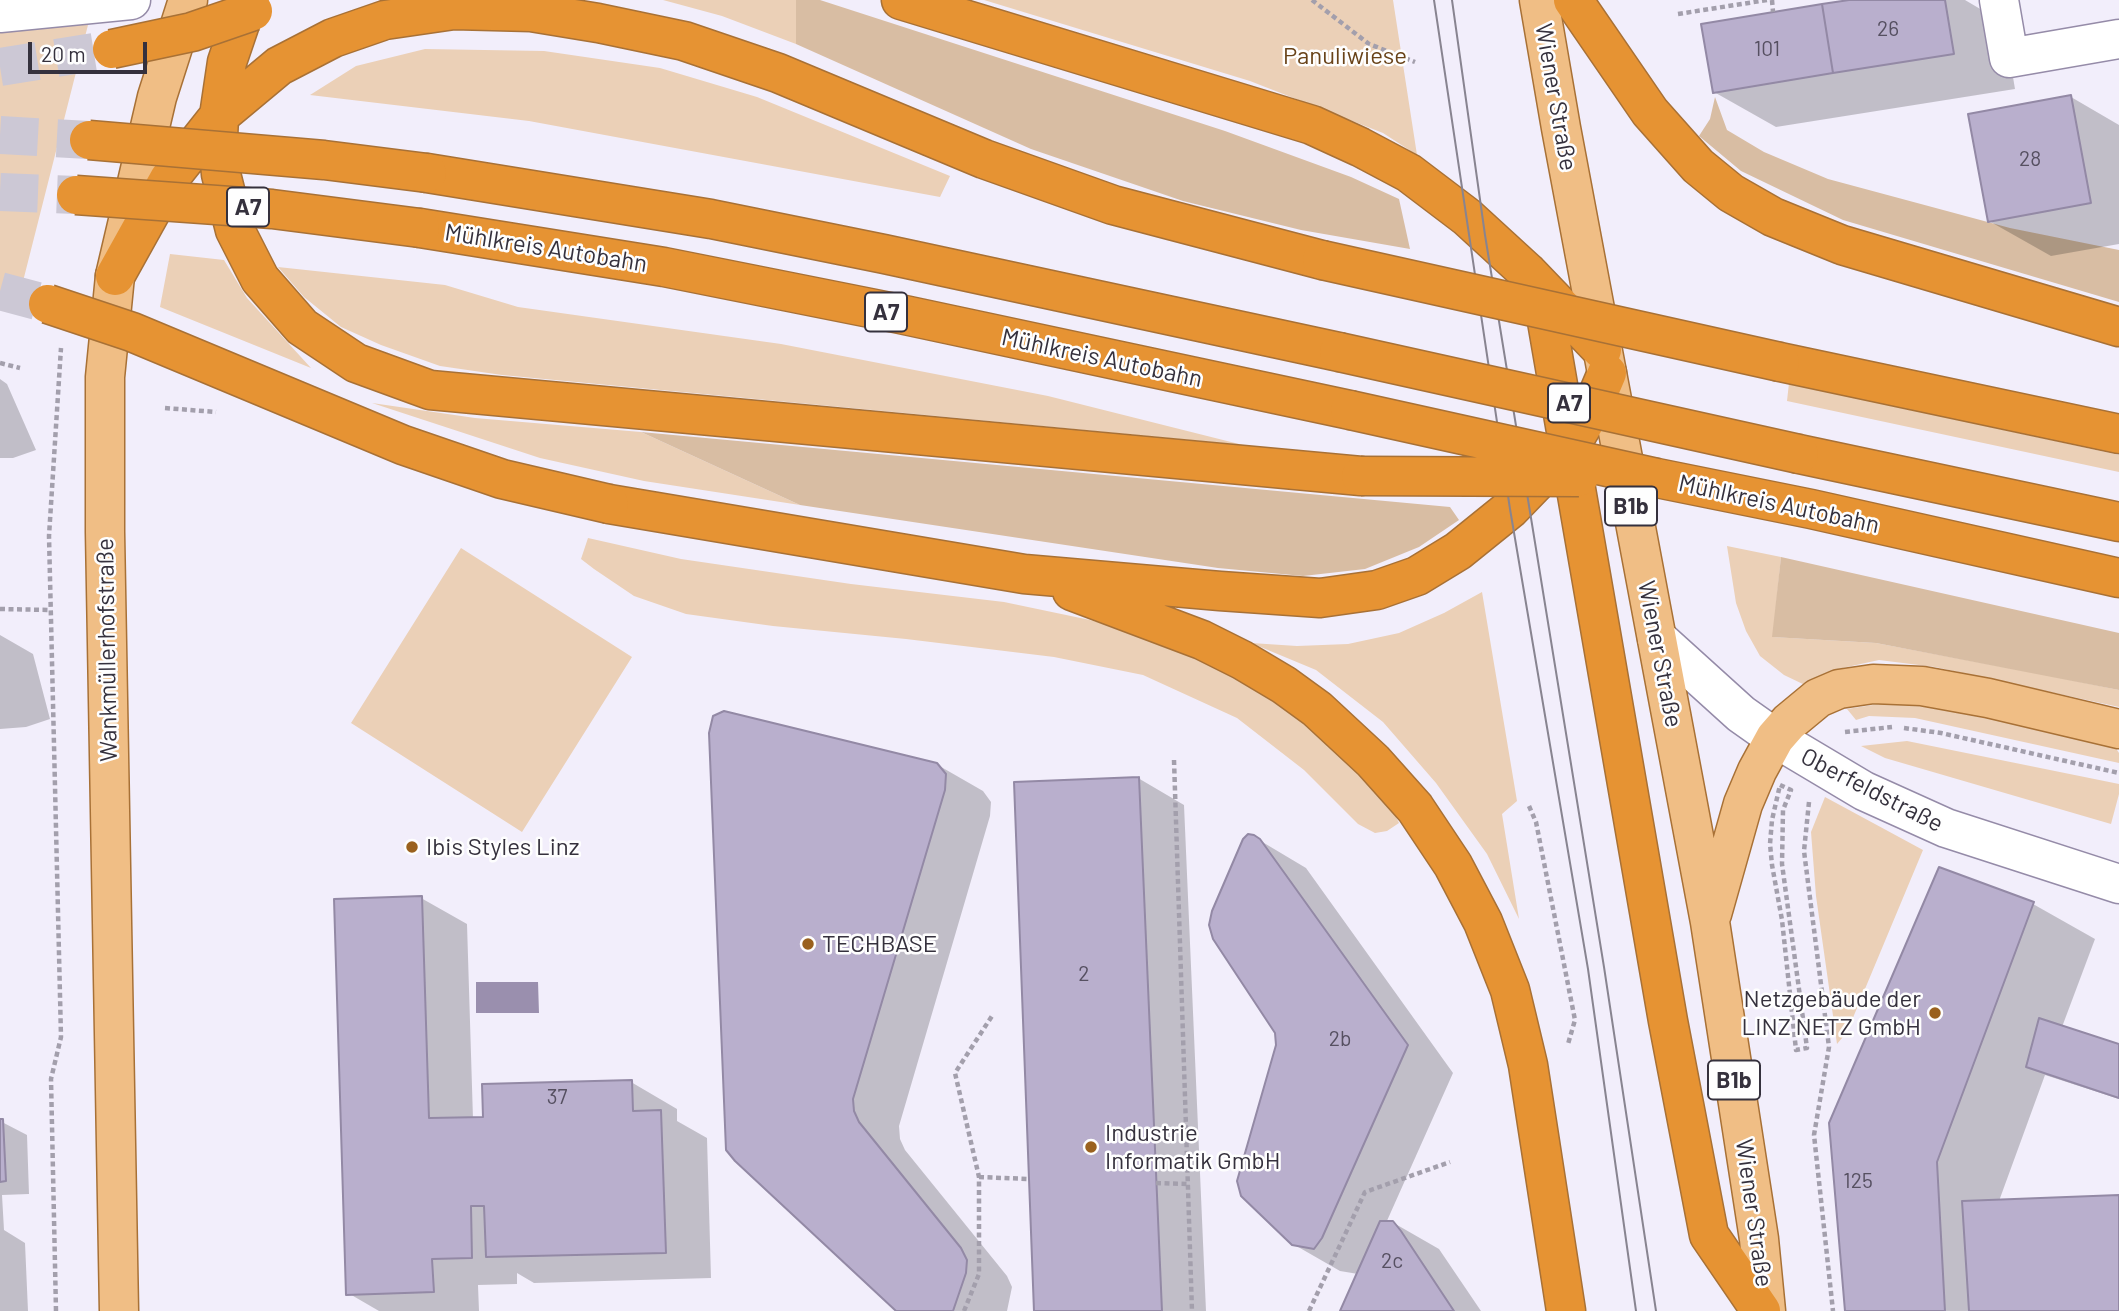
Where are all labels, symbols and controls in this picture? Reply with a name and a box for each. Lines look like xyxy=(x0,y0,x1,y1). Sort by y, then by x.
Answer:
house number: 26 xyxy=(1877,16,1899,42)
street label: Wiener Straße xyxy=(1529,21,1583,173)
scale bar xyxy=(32,28,150,72)
house number: 101 xyxy=(1754,36,1780,62)
text: 20 m xyxy=(41,41,86,66)
park label: Panuliwiese xyxy=(1283,42,1407,70)
house number: 28 xyxy=(2019,146,2041,172)
road number: A7 xyxy=(227,188,269,227)
street label: Mühlkreis Autobahn xyxy=(443,218,649,278)
road number: A7 xyxy=(865,292,907,332)
street label: Mühlkreis Autobahn xyxy=(999,323,1205,393)
road number: A7 xyxy=(1548,384,1590,422)
street label: Mühlkreis Autobahn xyxy=(1676,469,1882,539)
road number: B1b xyxy=(1605,486,1657,526)
street label: Wankmüllerhofstraße xyxy=(91,538,123,762)
street label: Wiener Straße xyxy=(1632,578,1688,730)
street label: Oberfeldstraße xyxy=(1796,742,1948,838)
place label: Ibis Styles Linz xyxy=(426,833,579,861)
marker: Ibis Styles Linz xyxy=(404,839,420,855)
place label: TECHBASE xyxy=(822,930,937,958)
marker: TECHBASE xyxy=(800,936,816,952)
house number: 2 xyxy=(1078,961,1090,987)
place label: Netzgebäude der LINZ NETZ GmbH xyxy=(1742,985,1921,1041)
marker: Netzgebäude der LINZ NETZ GmbH xyxy=(1927,1005,1943,1021)
house number: 2b xyxy=(1329,1026,1351,1052)
road number: B1b xyxy=(1708,1060,1760,1100)
house number: 37 xyxy=(547,1084,567,1110)
place label: Industrie Informatik GmbH xyxy=(1105,1119,1280,1175)
street label: Wiener Straße xyxy=(1729,1137,1779,1289)
marker: Industrie Informatik GmbH xyxy=(1083,1139,1099,1155)
house number: 125 xyxy=(1843,1168,1873,1194)
house number: 2c xyxy=(1381,1248,1403,1274)

